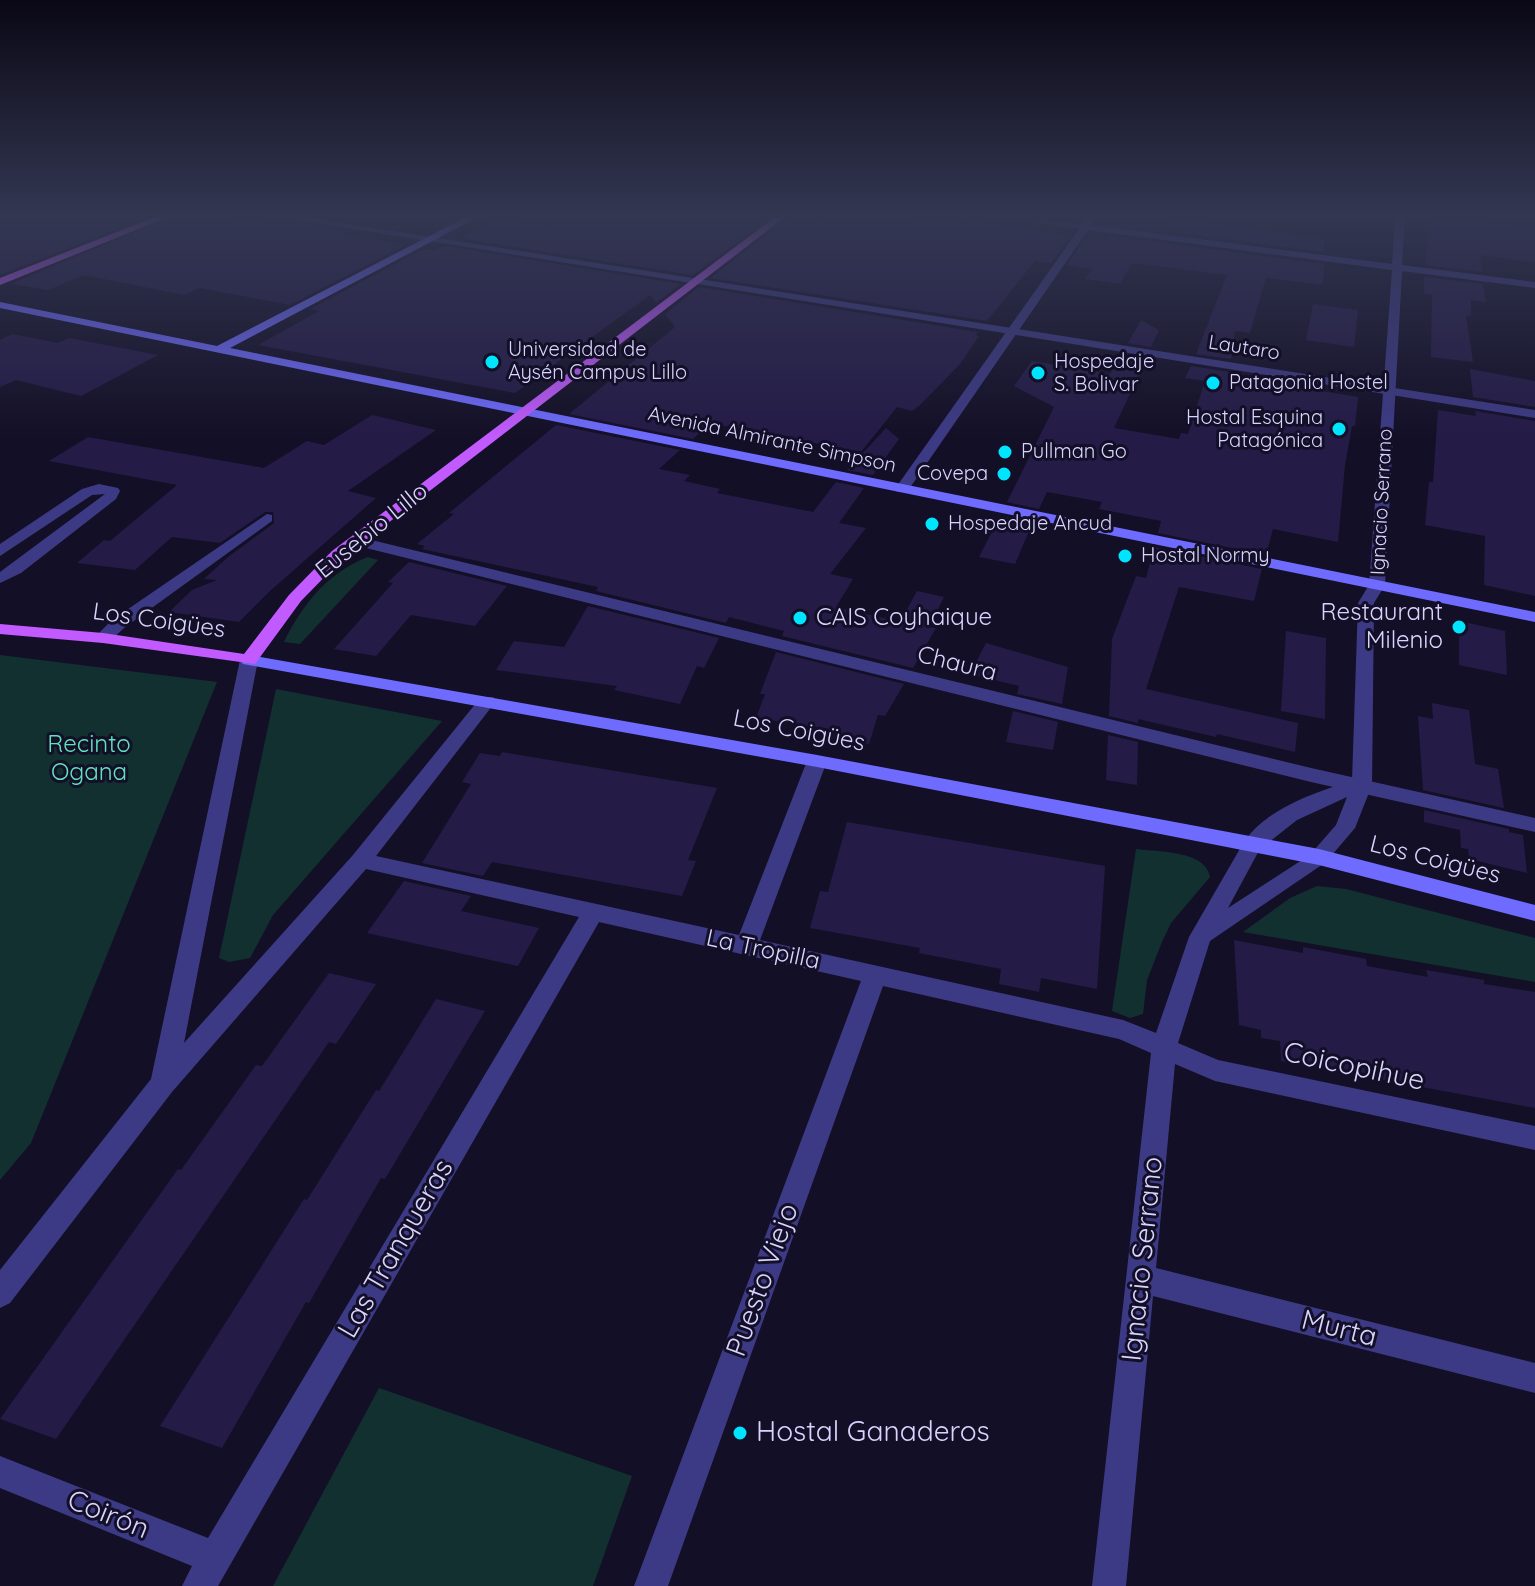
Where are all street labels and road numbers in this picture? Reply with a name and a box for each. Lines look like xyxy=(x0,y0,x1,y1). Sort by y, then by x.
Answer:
street label: Lautaro xyxy=(1206,331,1282,365)
street label: Avenida Almirante Simpson xyxy=(646,402,898,478)
street label: Ignacio Serrano xyxy=(1366,428,1398,576)
street label: Eusebio Lillo xyxy=(310,477,434,585)
street label: Los Coigües xyxy=(91,597,227,645)
street label: Chaura xyxy=(914,640,1000,688)
street label: Los Coigües xyxy=(731,704,867,758)
street label: Los Coigües xyxy=(1367,830,1503,890)
street label: La Tropilla xyxy=(704,924,822,976)
street label: Coicopihue xyxy=(1280,1036,1428,1098)
street label: Las Tranqueras xyxy=(331,1154,461,1344)
street label: Ignacio Serrano xyxy=(1116,1155,1170,1363)
street label: Puesto Viejo xyxy=(720,1199,806,1361)
street label: Murta xyxy=(1298,1303,1380,1355)
street label: Coirón xyxy=(62,1483,154,1547)

